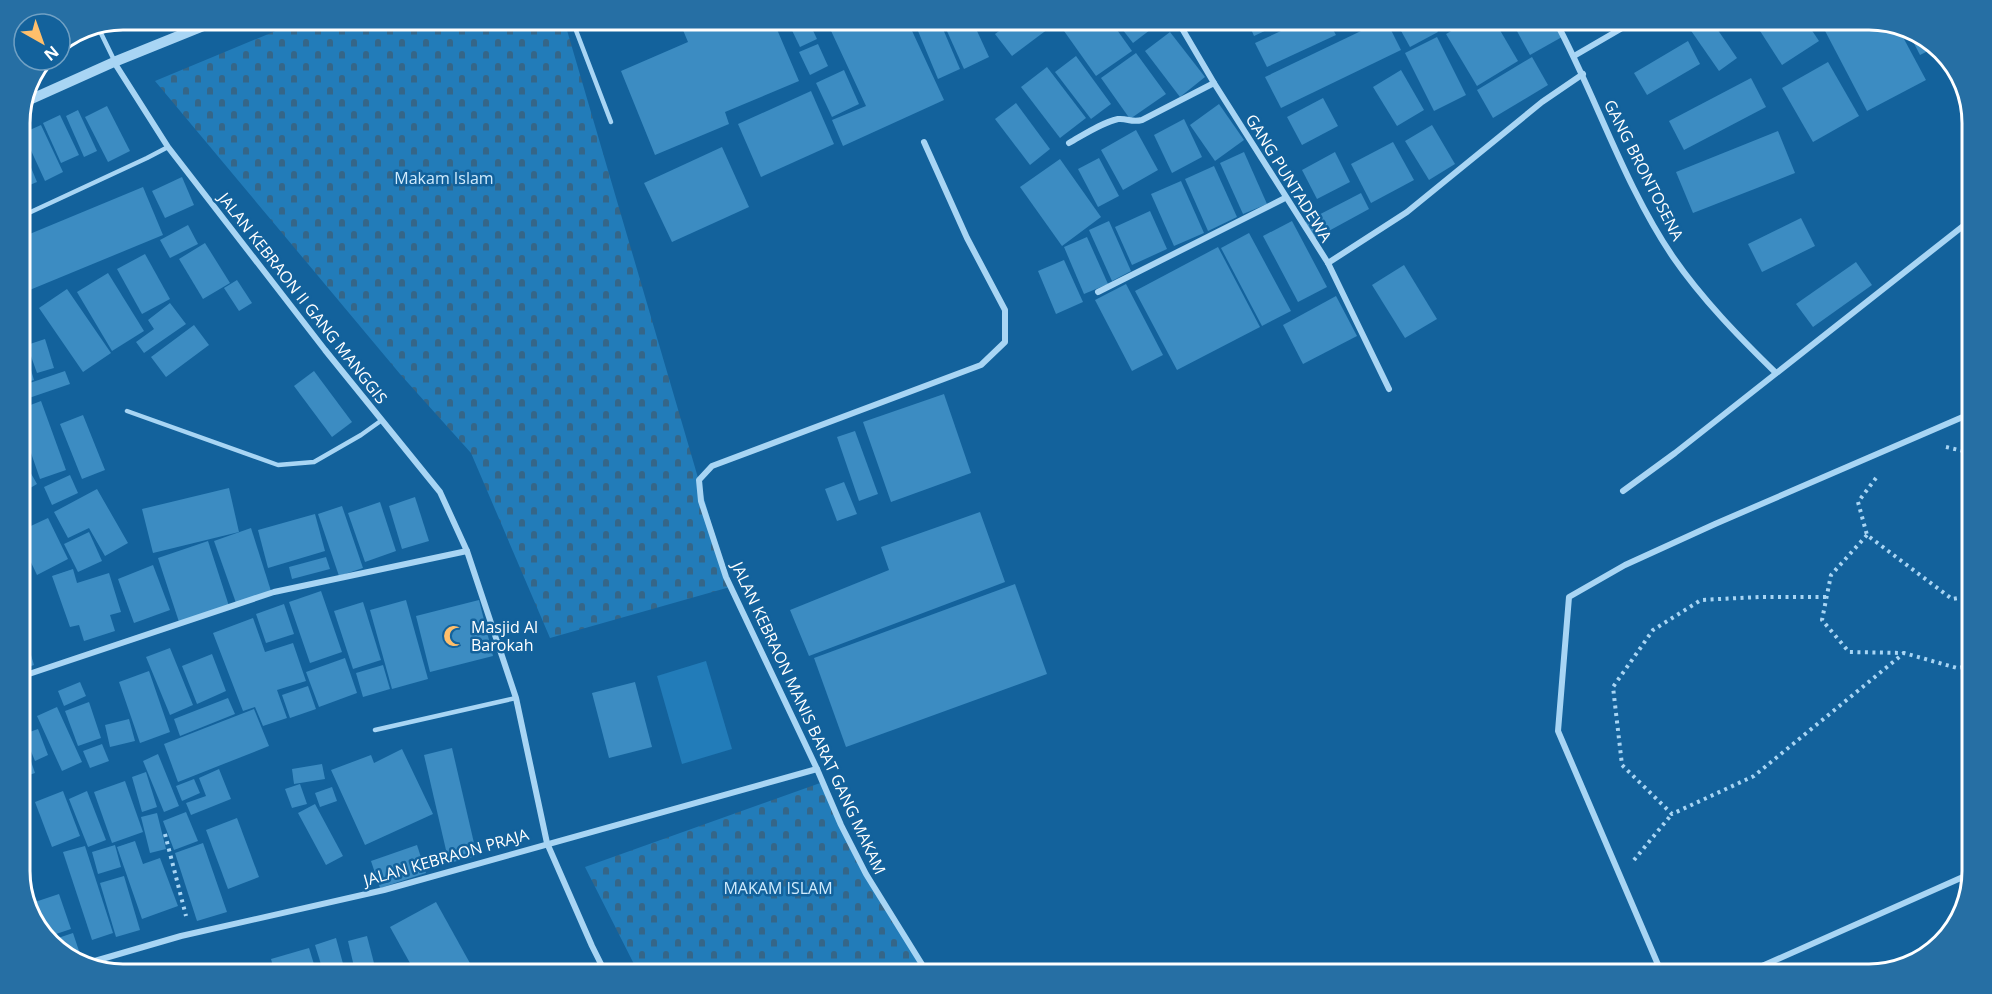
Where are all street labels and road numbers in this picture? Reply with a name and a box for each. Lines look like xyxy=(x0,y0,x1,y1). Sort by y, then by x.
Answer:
street label: GANG BRONTOSENA xyxy=(1599,96,1689,245)
street label: GANG PUNTADEWA xyxy=(1241,110,1338,247)
street label: JALAN KEBRAON II GANG MANGGIS xyxy=(212,186,393,408)
street label: JALAN KEBRAON MANIS BARAT GANG MAKAM xyxy=(726,556,891,878)
street label: JALAN KEBRAON PRAJA xyxy=(359,823,532,892)

